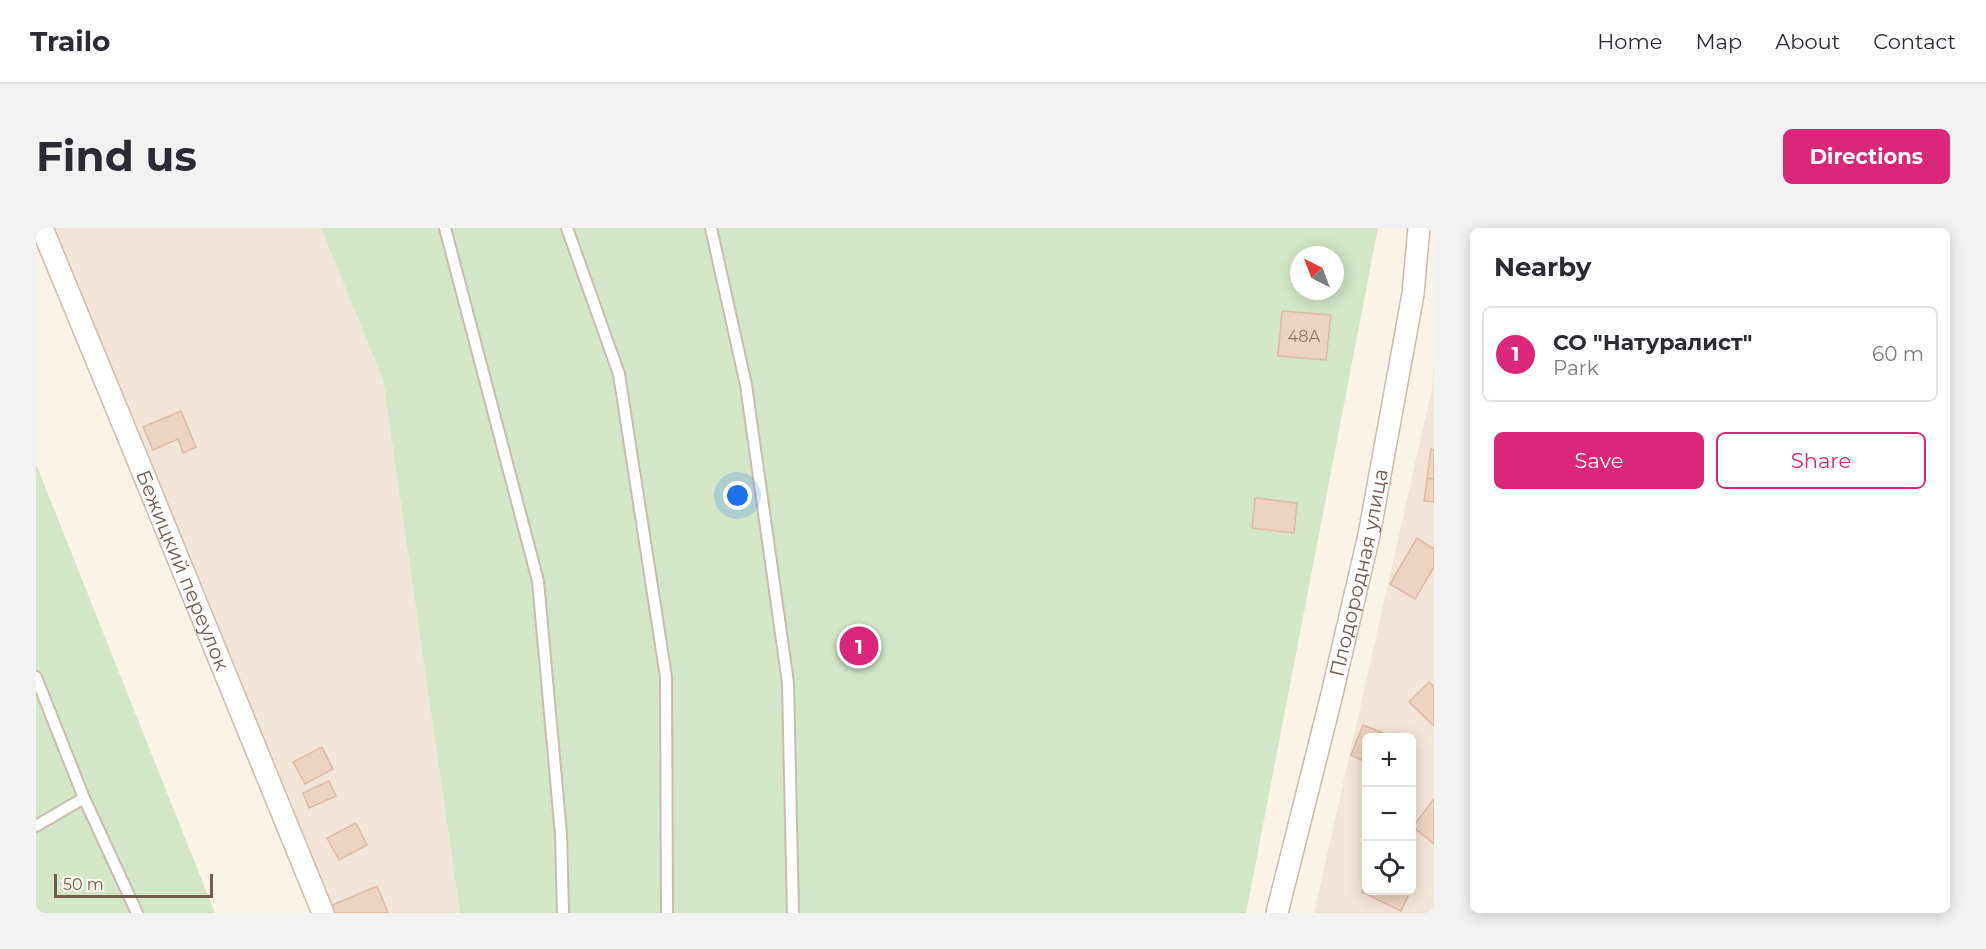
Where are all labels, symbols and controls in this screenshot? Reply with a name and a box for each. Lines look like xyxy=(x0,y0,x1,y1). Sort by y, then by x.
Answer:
text: Trailo xyxy=(30,24,110,58)
text: Home xyxy=(1597,29,1662,54)
text: Map xyxy=(1695,29,1742,54)
text: About xyxy=(1775,29,1840,54)
text: Contact xyxy=(1873,29,1956,54)
button: Directions xyxy=(1783,129,1950,184)
text: Find us xyxy=(36,130,197,182)
north arrow xyxy=(1290,246,1344,300)
text: Nearby xyxy=(1494,251,1591,283)
house number: 48А xyxy=(1288,327,1320,346)
text: СО "Натуралист" xyxy=(1553,329,1752,356)
text: 1 xyxy=(1512,342,1519,366)
text: 60 m xyxy=(1872,342,1924,366)
text: Park xyxy=(1553,356,1599,380)
button: Save xyxy=(1494,432,1704,489)
button: Share xyxy=(1716,432,1926,489)
street label: Бежицкий переулок xyxy=(131,466,235,674)
street label: Плодородная улица xyxy=(1324,467,1393,679)
your location xyxy=(723,481,752,510)
pin: 1 xyxy=(840,624,878,668)
map controls xyxy=(1362,733,1416,895)
button: + xyxy=(1362,733,1416,787)
button: − xyxy=(1362,787,1416,841)
button: locate xyxy=(1362,841,1416,895)
scale bar xyxy=(54,871,213,898)
text: 50 m xyxy=(63,875,104,894)

